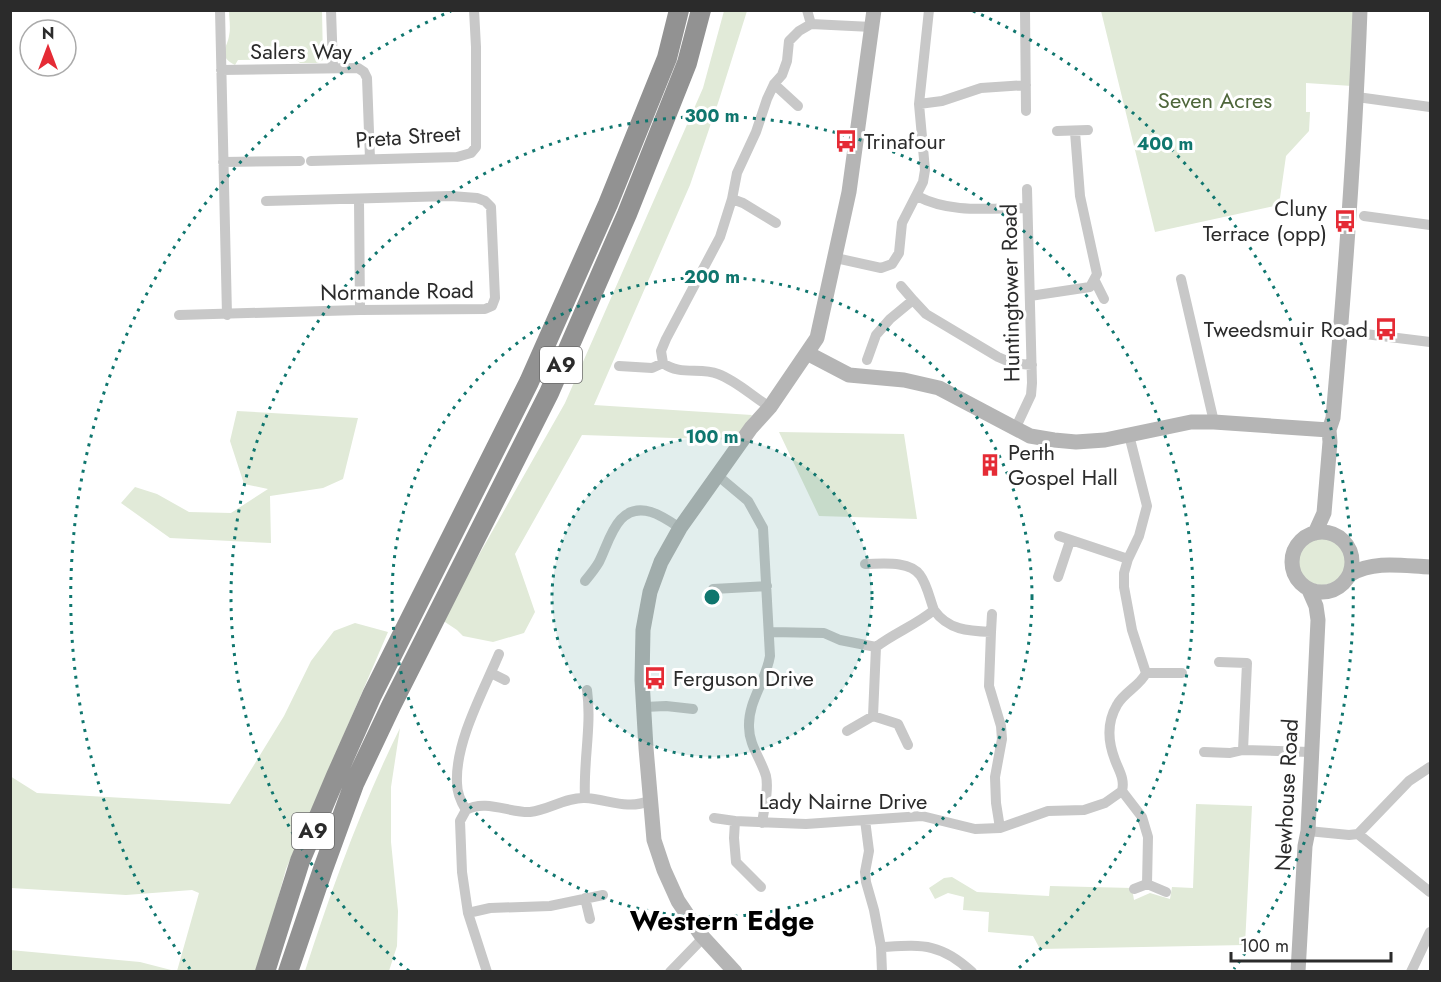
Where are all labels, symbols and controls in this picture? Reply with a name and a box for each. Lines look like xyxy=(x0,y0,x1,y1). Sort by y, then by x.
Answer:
north arrow xyxy=(18,18,78,78)
text: N xyxy=(42,22,54,45)
street label: Salers Way xyxy=(250,35,352,67)
park label: Seven Acres xyxy=(1158,84,1272,116)
text: 300 m xyxy=(684,103,740,129)
street label: Preta Street xyxy=(354,116,462,156)
place label: Trinafour xyxy=(864,125,946,157)
bus stop icon: Trinafour xyxy=(833,128,859,154)
text: 400 m xyxy=(1137,131,1193,157)
place label: Cluny Terrace (opp) xyxy=(1203,192,1327,249)
street label: Huntingtower Road xyxy=(992,204,1028,382)
bus stop icon: Cluny Terrace (opp) xyxy=(1332,208,1358,234)
text: 200 m xyxy=(684,264,740,290)
street label: Normande Road xyxy=(320,274,474,308)
place label: Tweedsmuir Road xyxy=(1204,313,1368,345)
bus stop icon: Tweedsmuir Road xyxy=(1373,316,1399,342)
road number: A9 xyxy=(540,347,582,383)
text: 100 m xyxy=(685,424,739,450)
place label: Perth Gospel Hall xyxy=(1008,436,1118,493)
building icon: Perth Gospel Hall xyxy=(977,452,1003,478)
centre of rings xyxy=(702,587,722,607)
place label: Ferguson Drive xyxy=(673,662,814,694)
bus stop icon: Ferguson Drive xyxy=(642,665,668,691)
street label: Newhouse Road xyxy=(1266,718,1306,872)
street label: Lady Nairne Drive xyxy=(759,785,927,817)
road number: A9 xyxy=(292,813,334,849)
district label: Western Edge xyxy=(630,900,814,941)
scale bar xyxy=(1231,925,1392,963)
text: 100 m xyxy=(1240,933,1289,959)

